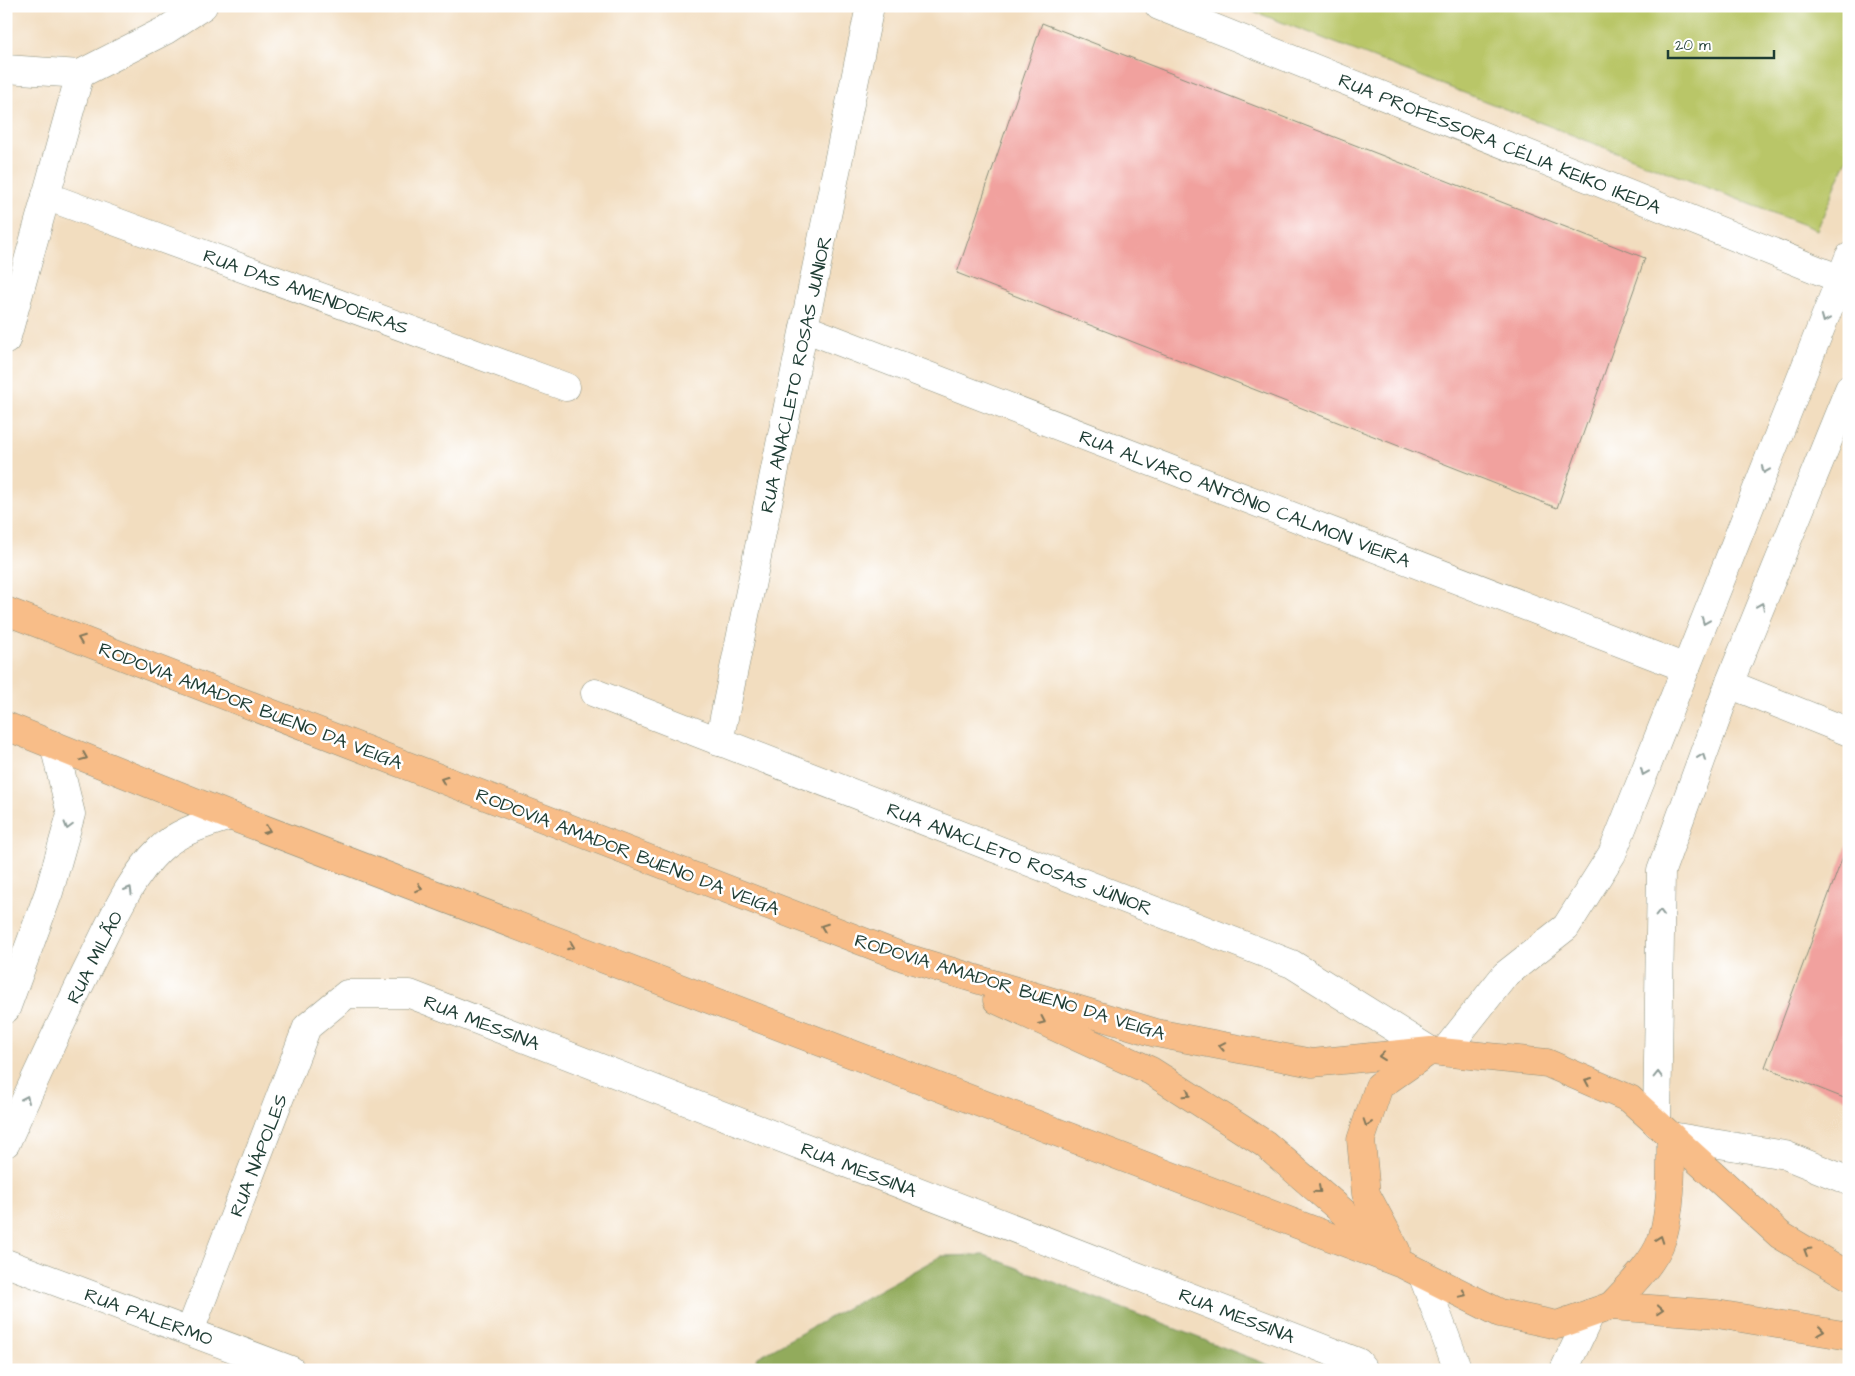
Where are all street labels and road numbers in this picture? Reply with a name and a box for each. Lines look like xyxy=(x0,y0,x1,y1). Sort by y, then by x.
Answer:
street label: RUA PROFESSORA CÉLIA KEIKO IKEDA xyxy=(1334,67,1665,222)
street label: RUA ANACLETO ROSAS JUNIOR xyxy=(754,233,839,515)
street label: RUA DAS AMENDOEIRAS xyxy=(199,243,412,342)
street label: RUA ALVARO ANTÔNIO CALMON VIEIRA xyxy=(1075,424,1414,575)
street label: RODOVIA AMADOR BUENO DA VEIGA xyxy=(95,636,406,777)
street label: RODOVIA AMADOR BUENO DA VEIGA xyxy=(472,782,783,923)
street label: RUA ANACLETO ROSAS JÚNIOR xyxy=(883,796,1156,923)
street label: RUA MILÃO xyxy=(60,906,130,1009)
street label: RODOVIA AMADOR BUENO DA VEIGA xyxy=(851,927,1168,1048)
street label: RUA MESSINA xyxy=(420,989,543,1058)
street label: RUA NÁPOLES xyxy=(224,1090,295,1221)
street label: RUA MESSINA xyxy=(797,1136,920,1205)
street label: RUA PALERMO xyxy=(81,1282,217,1353)
street label: RUA MESSINA xyxy=(1175,1282,1298,1351)

